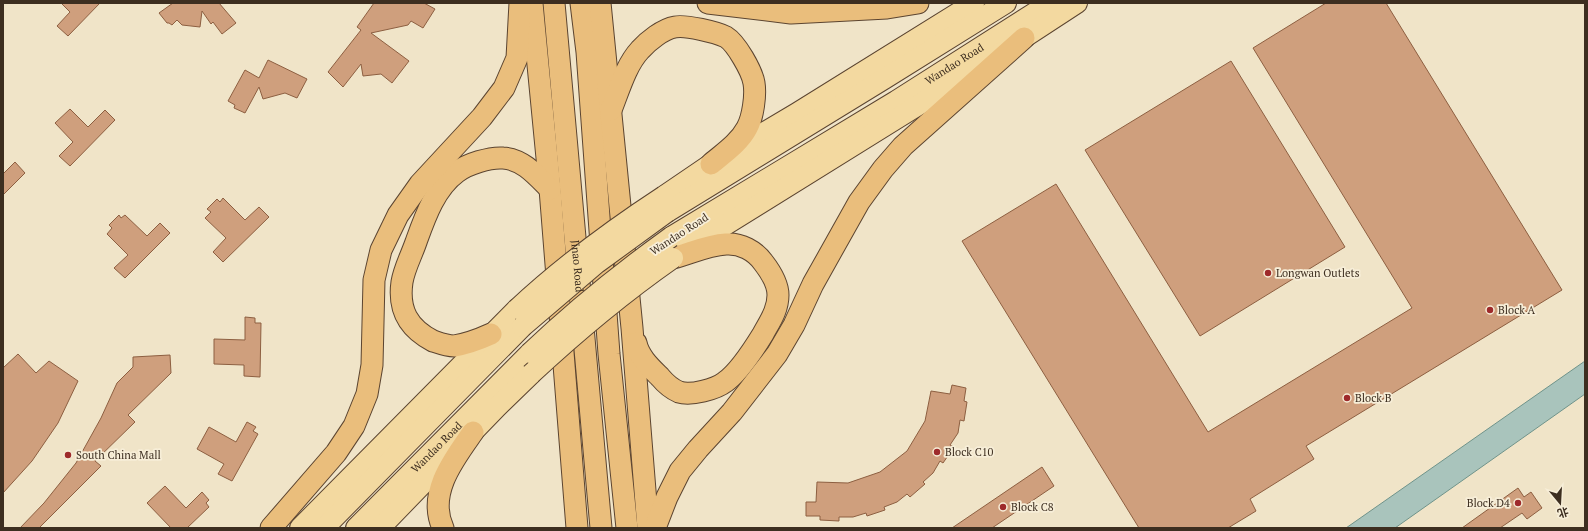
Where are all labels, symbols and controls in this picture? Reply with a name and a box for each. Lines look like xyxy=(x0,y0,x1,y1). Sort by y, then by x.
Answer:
street label: Wandao Road xyxy=(922,40,986,88)
street label: Wandao Road xyxy=(647,210,711,258)
street label: Jinao Road xyxy=(568,239,587,293)
place label: Longwan Outlets xyxy=(1276,266,1360,280)
marker: Longwan Outlets xyxy=(1263,268,1273,278)
place label: Block A xyxy=(1498,303,1535,317)
marker: Block A xyxy=(1485,305,1495,315)
place label: Block B xyxy=(1355,391,1392,405)
marker: Block B xyxy=(1342,393,1352,403)
street label: Wandao Road xyxy=(408,419,465,476)
place label: Block C10 xyxy=(945,445,994,459)
marker: Block C10 xyxy=(932,447,942,457)
place label: South China Mall xyxy=(76,448,161,462)
marker: South China Mall xyxy=(63,450,73,460)
north arrow xyxy=(1540,483,1580,523)
place label: Block D4 xyxy=(1467,496,1510,510)
marker: Block D4 xyxy=(1513,498,1523,508)
place label: Block C8 xyxy=(1011,500,1054,514)
marker: Block C8 xyxy=(998,502,1008,512)
text: 北 xyxy=(1556,504,1570,521)

